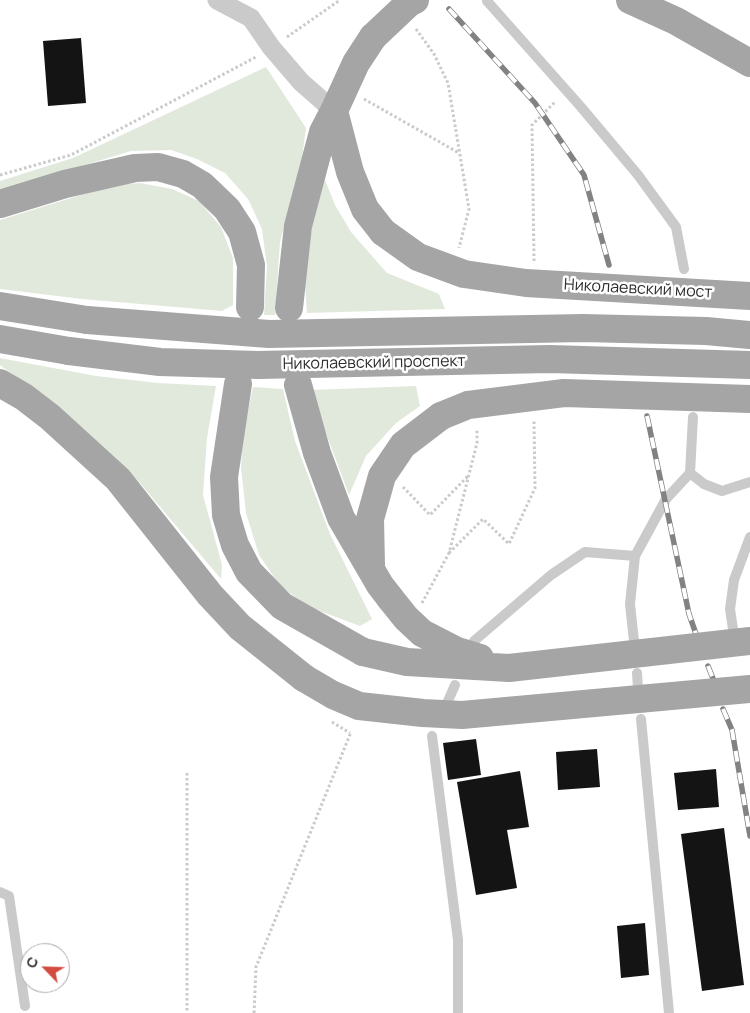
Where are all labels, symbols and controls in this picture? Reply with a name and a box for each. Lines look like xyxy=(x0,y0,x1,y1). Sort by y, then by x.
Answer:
street label: Николаевский мост xyxy=(563,276,713,302)
street label: Николаевский проспект xyxy=(282,352,466,374)
north arrow xyxy=(20,943,70,993)
text: С xyxy=(21,954,43,971)

